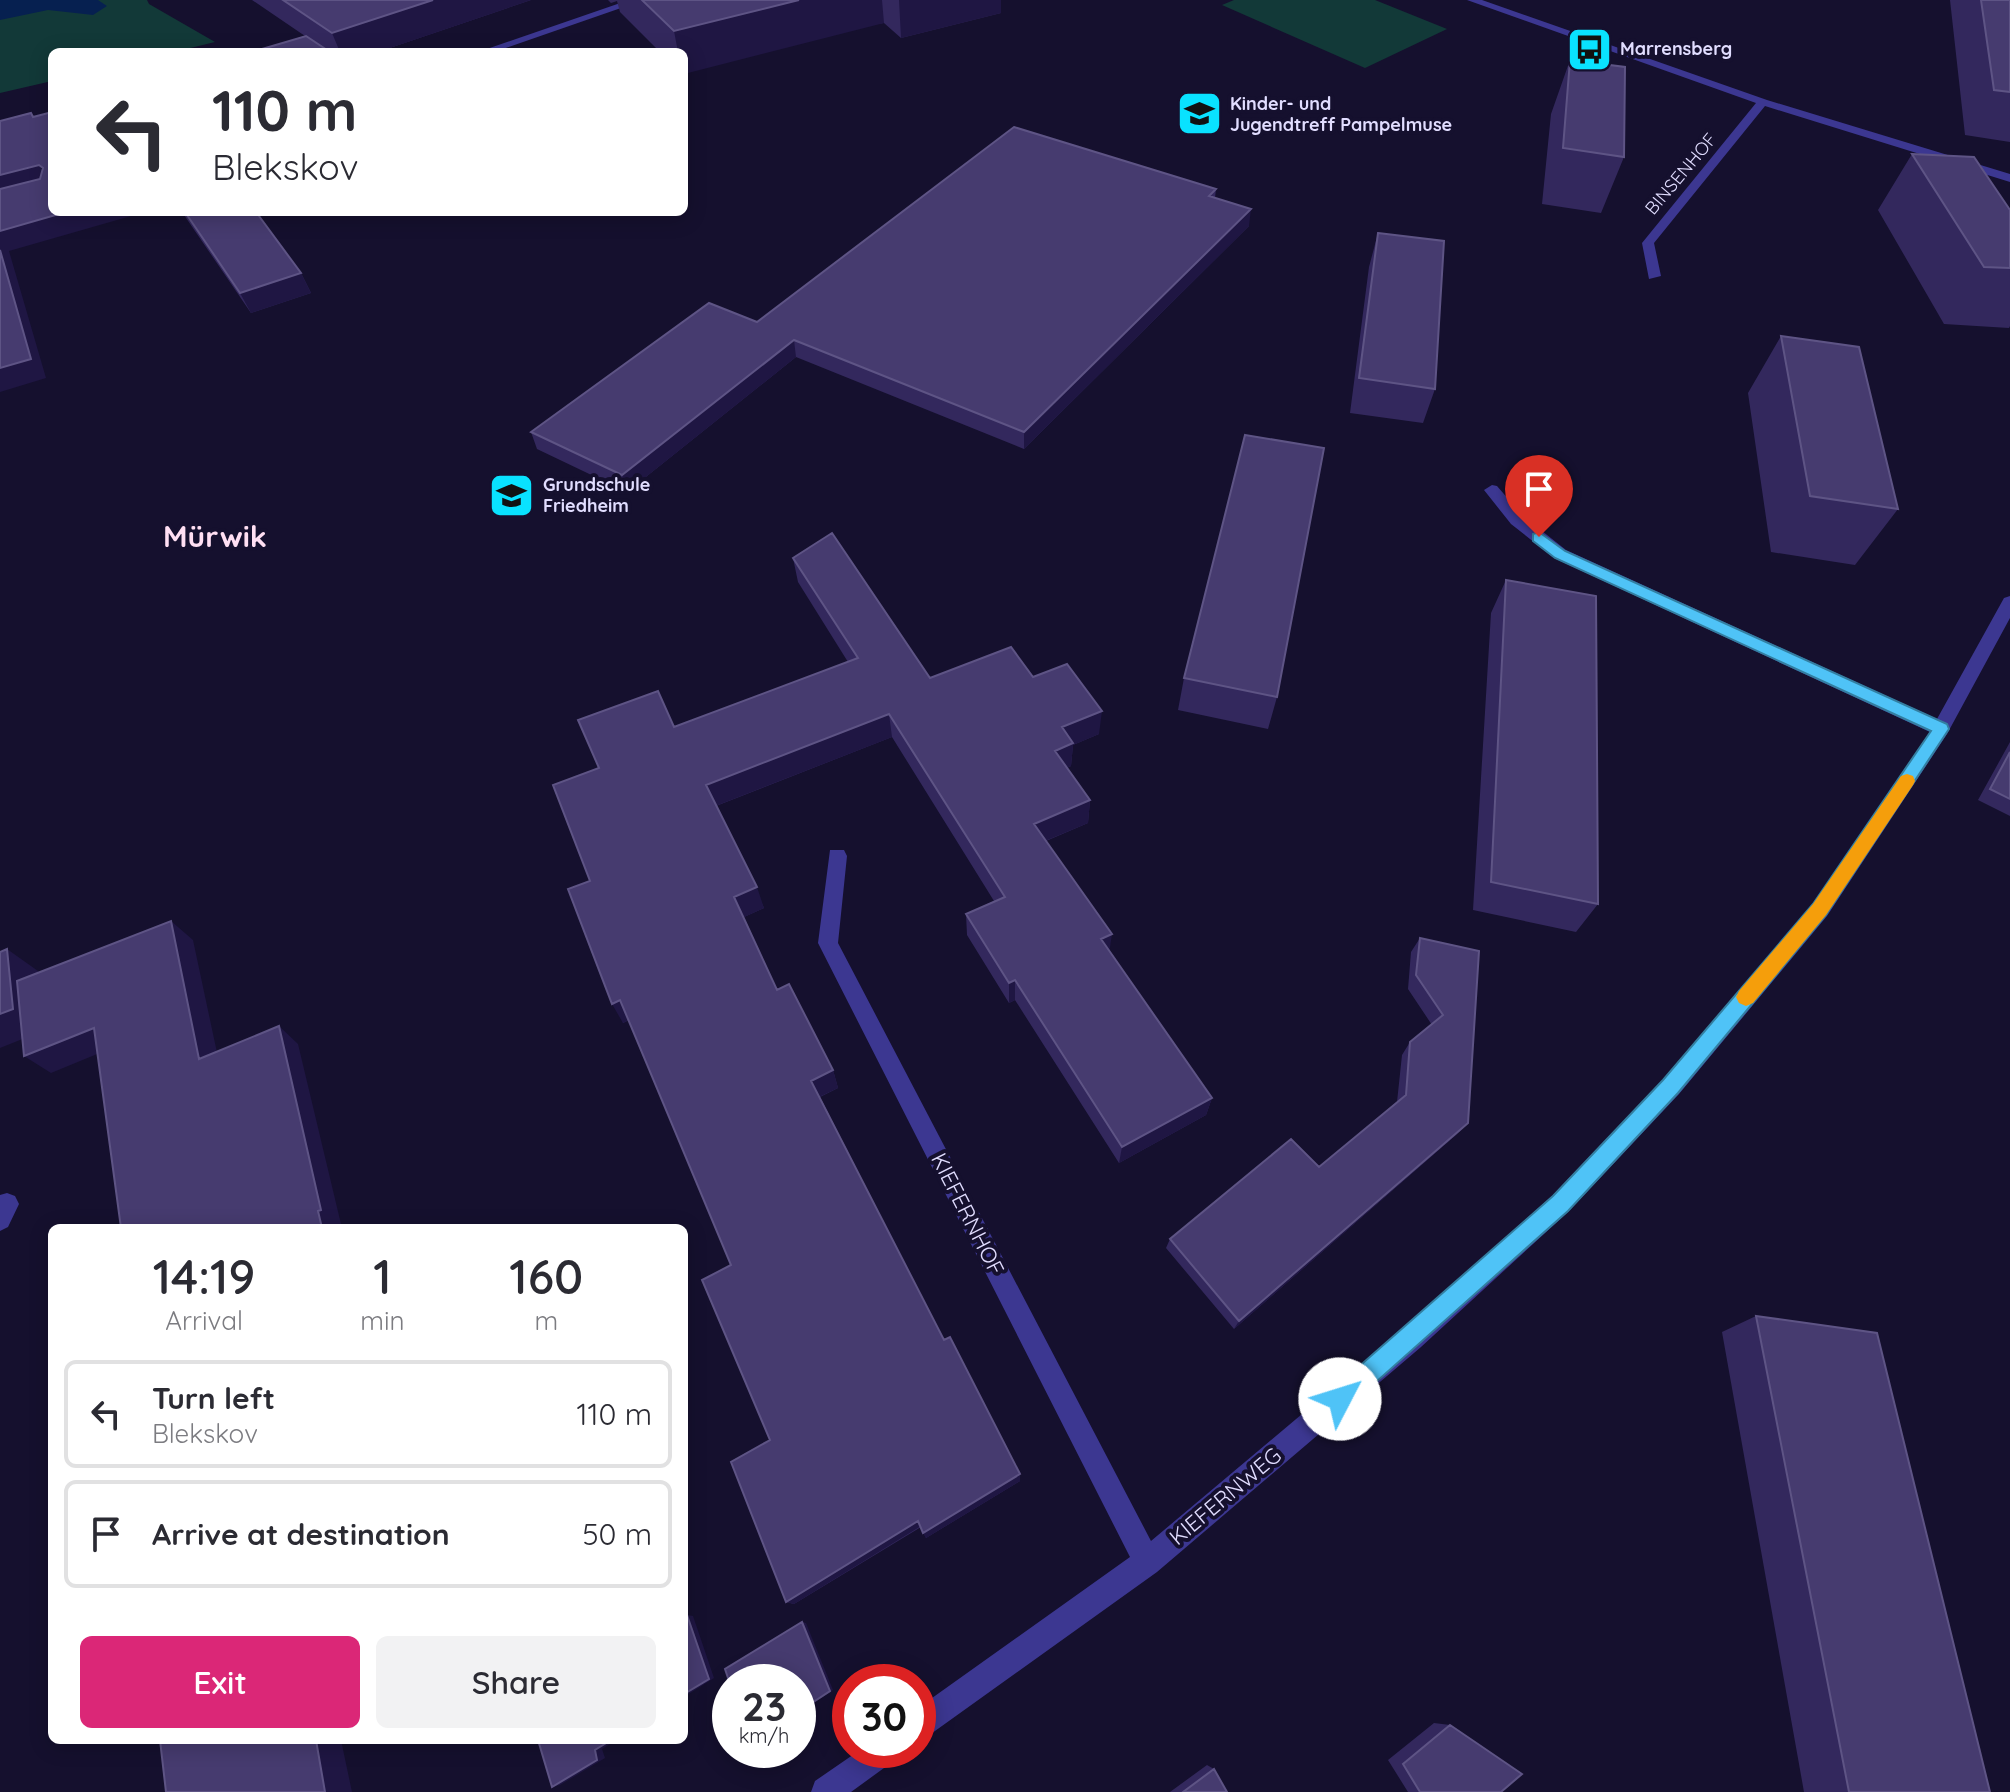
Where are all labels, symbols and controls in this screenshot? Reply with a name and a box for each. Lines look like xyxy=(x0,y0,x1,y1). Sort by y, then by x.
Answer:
bus stop icon: Marrensberg xyxy=(1565,25,1613,73)
place label: Marrensberg xyxy=(1620,37,1732,60)
text: 110 m xyxy=(212,75,357,145)
icon: left xyxy=(80,80,184,184)
school or university icon: Kinder- und Jugendtreff Pampelmuse xyxy=(1175,90,1223,138)
place label: Kinder- und Jugendtreff Pampelmuse xyxy=(1230,92,1452,136)
street label: BINSENHOF xyxy=(1640,128,1721,219)
text: Blekskov xyxy=(212,144,359,189)
pin xyxy=(1505,455,1573,537)
icon: arrive xyxy=(1517,467,1561,511)
school or university icon: Grundschule Friedheim xyxy=(488,471,536,519)
place label: Grundschule Friedheim xyxy=(543,473,650,517)
district label: Mürwik xyxy=(163,517,267,555)
street label: KIEFERNHOF xyxy=(925,1148,1011,1280)
text: 14:19 xyxy=(153,1246,255,1306)
text: 1 xyxy=(373,1246,392,1306)
text: 160 xyxy=(509,1246,583,1306)
text: Arrival xyxy=(165,1304,243,1337)
text: min xyxy=(360,1304,405,1337)
text: m xyxy=(534,1304,558,1337)
position arrow xyxy=(1298,1357,1382,1441)
text: Turn left xyxy=(152,1379,275,1417)
icon: left xyxy=(84,1392,128,1436)
text: 110 m xyxy=(576,1395,652,1433)
text: Blekskov xyxy=(152,1417,258,1450)
street label: KIEFERNWEG xyxy=(1163,1441,1287,1551)
icon: arrive xyxy=(84,1512,128,1556)
text: Arrive at destination xyxy=(152,1515,450,1553)
text: 50 m xyxy=(582,1515,652,1553)
button: Exit xyxy=(80,1636,360,1728)
button: Share xyxy=(376,1636,656,1728)
speed limit sign: 30 xyxy=(832,1664,936,1768)
text: 23 xyxy=(742,1681,786,1731)
text: km/h xyxy=(739,1723,789,1748)

